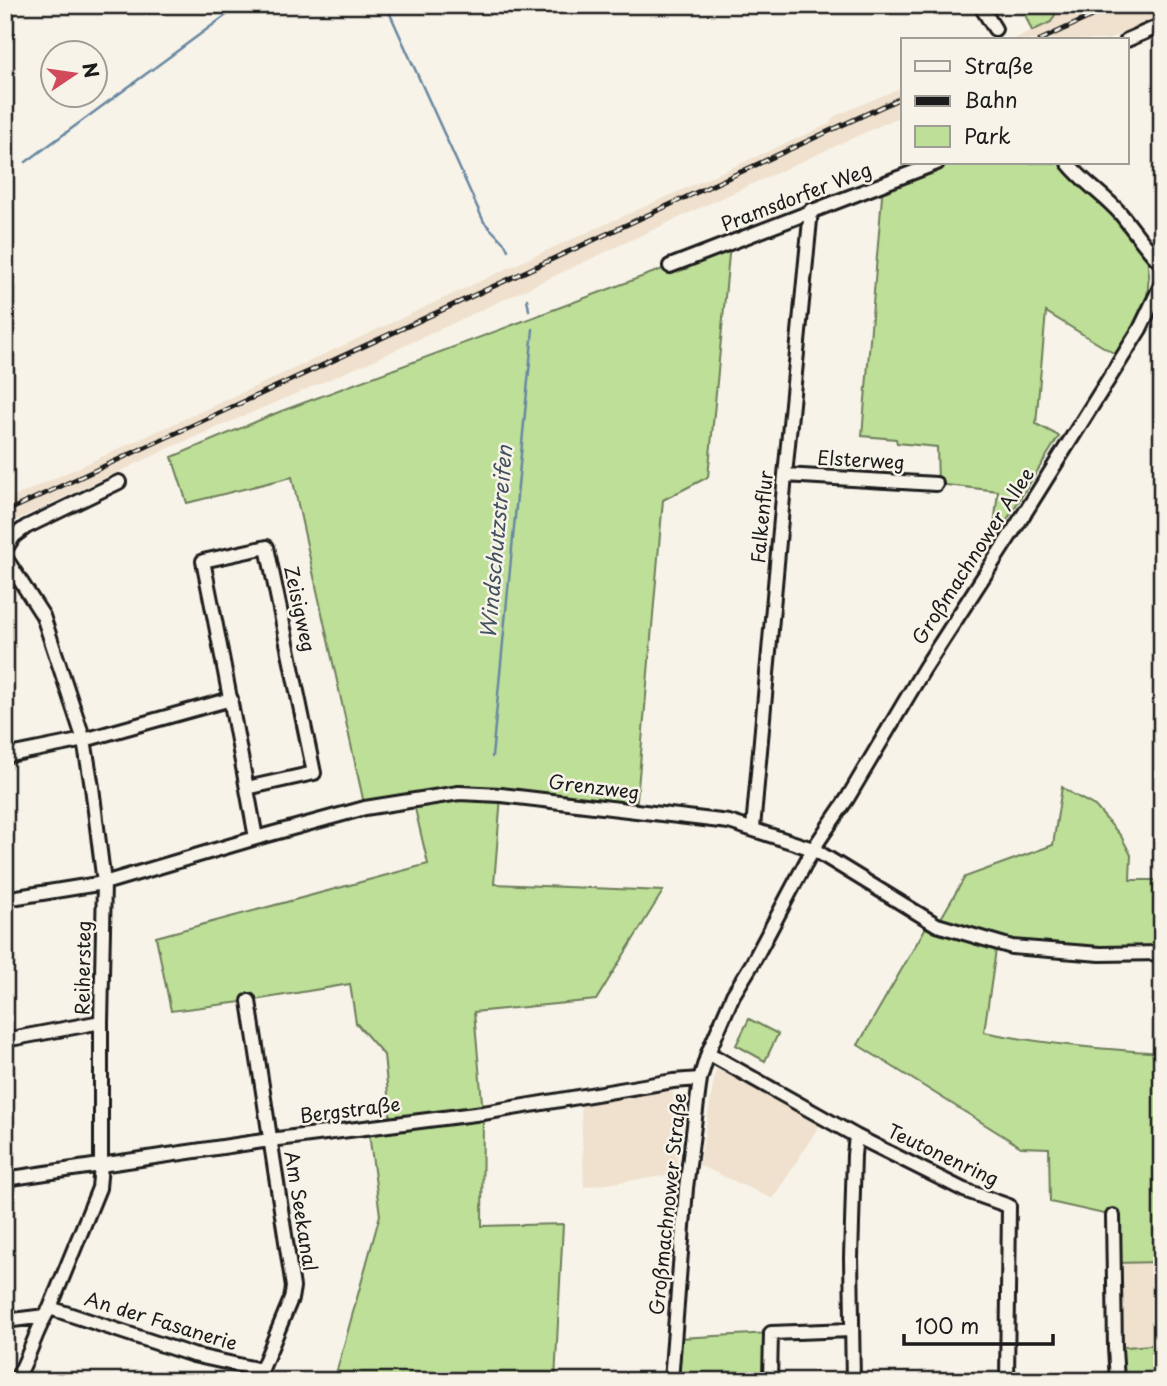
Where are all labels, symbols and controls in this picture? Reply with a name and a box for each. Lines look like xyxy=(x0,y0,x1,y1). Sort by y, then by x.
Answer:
north arrow xyxy=(38,38,108,108)
legend xyxy=(901,38,1128,164)
text: Straße xyxy=(964,49,1033,81)
text: N xyxy=(76,59,107,80)
text: Bahn xyxy=(964,83,1018,115)
text: Park xyxy=(964,119,1011,151)
street label: Pramsdorfer Weg xyxy=(716,154,875,238)
water label: Windschutzstreifen xyxy=(471,443,520,640)
street label: Elsterweg xyxy=(817,443,906,475)
street label: Großmachnower Allee xyxy=(904,461,1040,649)
street label: Falkenflur xyxy=(743,469,779,564)
street label: Zeisigweg xyxy=(278,563,324,655)
street label: Grenzweg xyxy=(547,767,641,805)
street label: Reihersteg xyxy=(67,920,97,1016)
street label: Bergstraße xyxy=(298,1089,402,1129)
street label: Großmachnower Straße xyxy=(641,1091,693,1316)
street label: Teutonenring xyxy=(883,1116,1004,1192)
street label: Am Seekanal xyxy=(279,1149,325,1273)
street label: An der Fasanerie xyxy=(82,1284,241,1357)
scale bar xyxy=(904,1302,1053,1346)
text: 100 m xyxy=(915,1309,979,1341)

